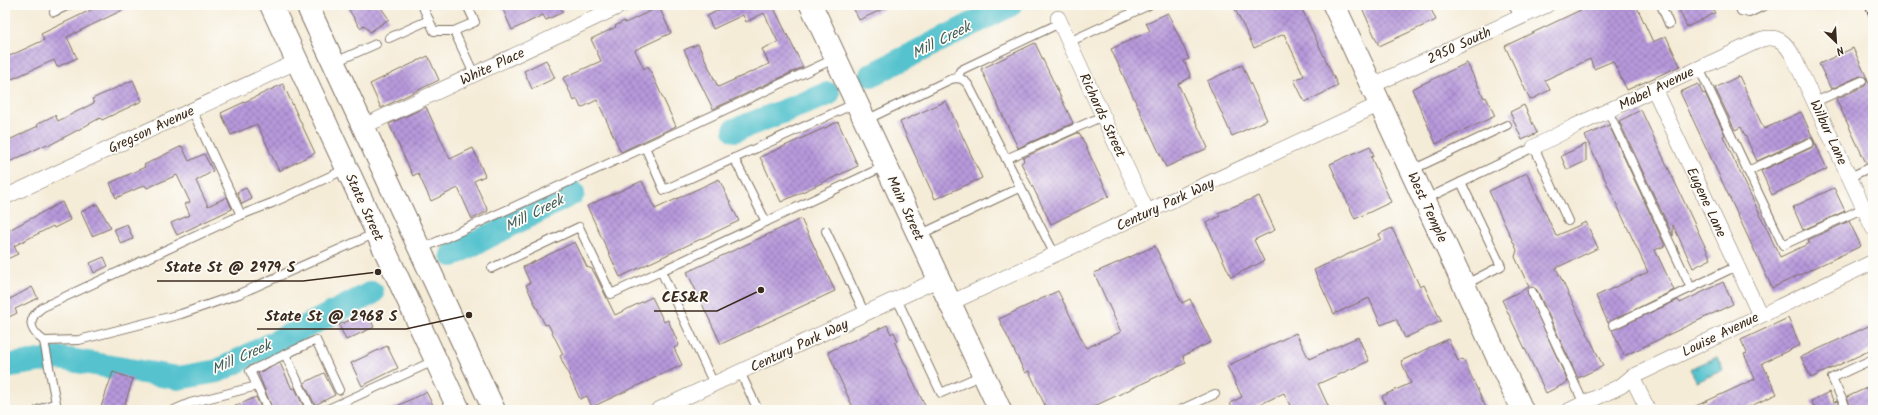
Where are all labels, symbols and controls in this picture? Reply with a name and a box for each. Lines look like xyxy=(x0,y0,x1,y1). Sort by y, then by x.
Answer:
water label: Mill Creek xyxy=(908,15,977,66)
street label: 2950 South xyxy=(1424,21,1495,70)
north arrow xyxy=(1816,22,1856,62)
text: N xyxy=(1833,41,1847,60)
street label: White Place xyxy=(456,42,529,92)
street label: Mabel Avenue xyxy=(1615,61,1699,117)
street label: Richards Street xyxy=(1073,70,1131,162)
street label: Wilbur Lane xyxy=(1803,96,1853,169)
street label: Gregson Avenue xyxy=(105,100,199,159)
street label: Eugene Lane xyxy=(1680,164,1732,242)
street label: West Temple xyxy=(1401,169,1453,247)
street label: State Street xyxy=(339,170,390,245)
street label: Main Street xyxy=(880,172,930,245)
street label: Century Park Way xyxy=(1113,172,1219,237)
water label: Mill Creek xyxy=(501,188,570,239)
callout: State St @ 2979 S xyxy=(157,254,303,281)
text: State St @ 2979 S xyxy=(165,256,296,280)
callout: CES&R xyxy=(654,284,717,311)
text: CES&R xyxy=(662,286,708,310)
callout: State St @ 2968 S xyxy=(257,302,406,329)
text: State St @ 2968 S xyxy=(265,305,398,329)
street label: Louise Avenue xyxy=(1678,306,1763,363)
street label: Century Park Way xyxy=(747,313,853,378)
water label: Mill Creek xyxy=(208,333,277,382)

